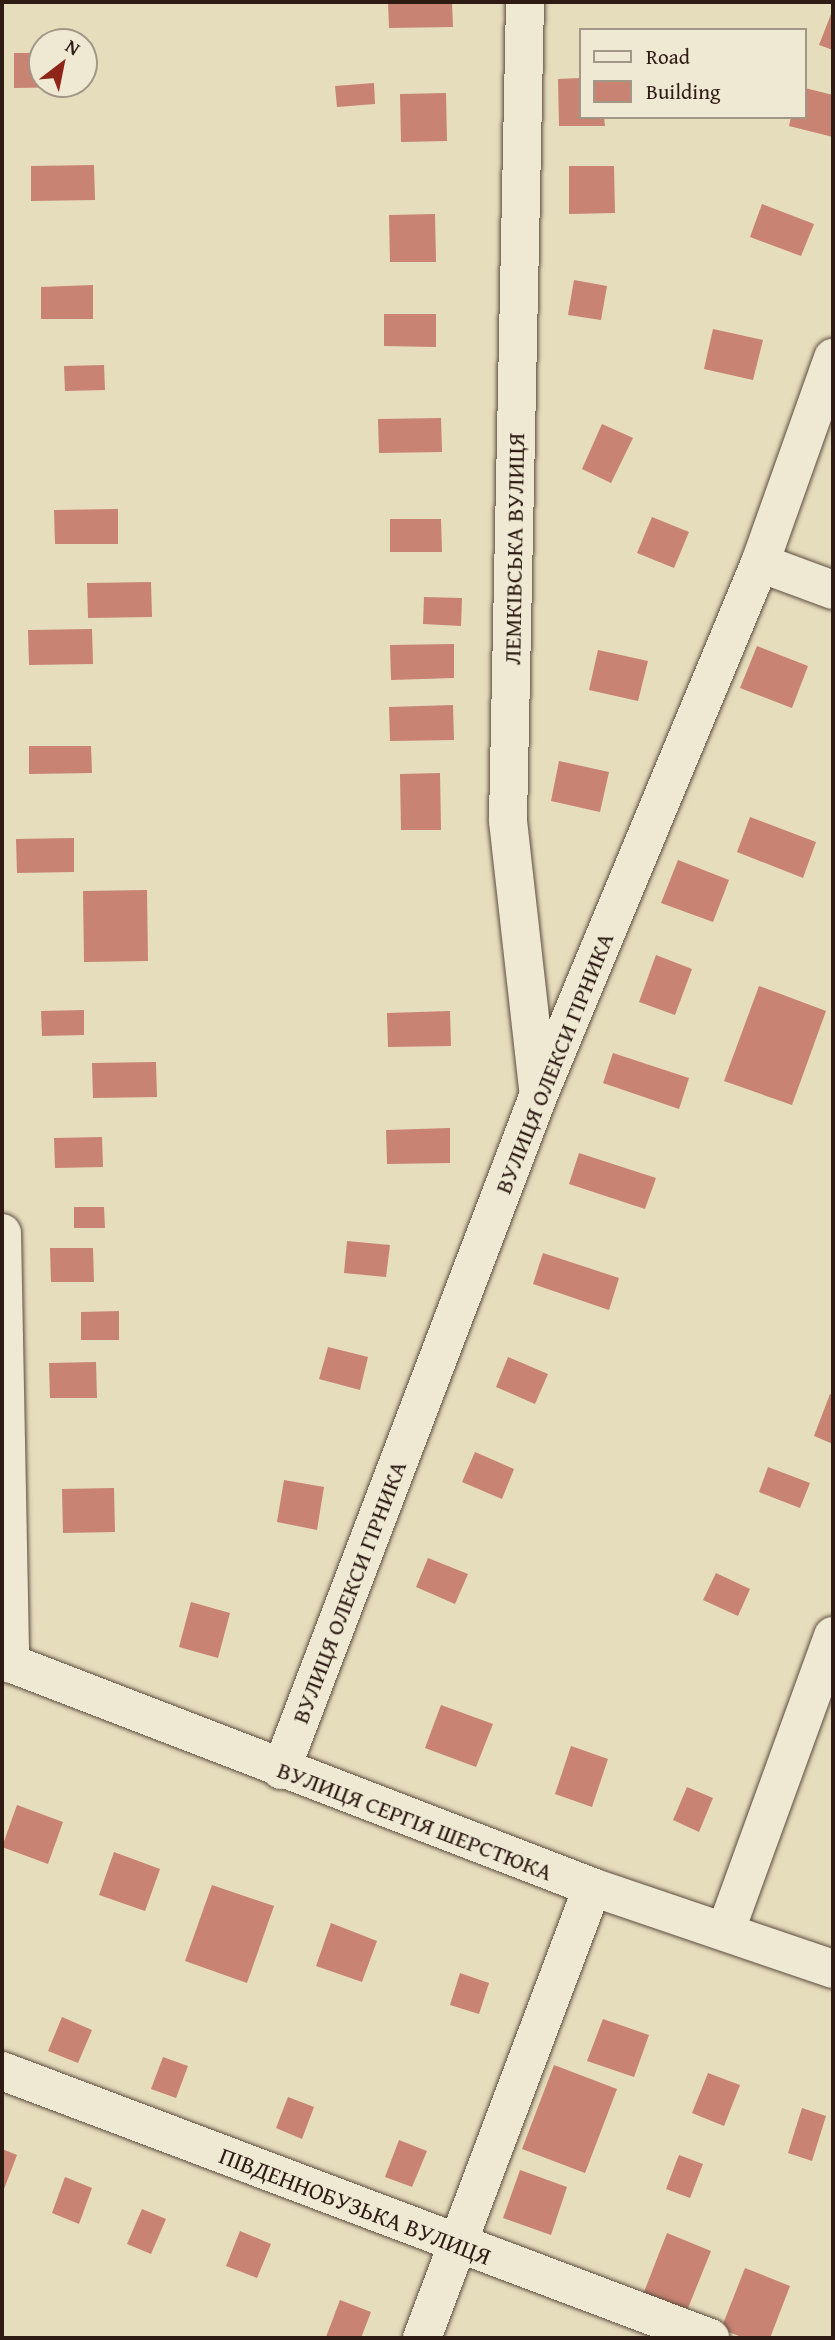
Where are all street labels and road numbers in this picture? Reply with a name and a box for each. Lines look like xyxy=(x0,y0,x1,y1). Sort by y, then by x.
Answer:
street label: ЛЕМКІВСЬКА ВУЛИЦЯ xyxy=(498,433,530,665)
street label: ВУЛИЦЯ ОЛЕКСИ ГІРНИКА xyxy=(488,928,620,1198)
street label: ВУЛИЦЯ ОЛЕКСИ ГІРНИКА xyxy=(286,1457,412,1727)
street label: ВУЛИЦЯ СЕРГІЯ ШЕРСТЮКА xyxy=(273,1755,557,1887)
street label: ПІВДЕННОБУЗЬКА ВУЛИЦЯ xyxy=(215,2141,495,2271)

